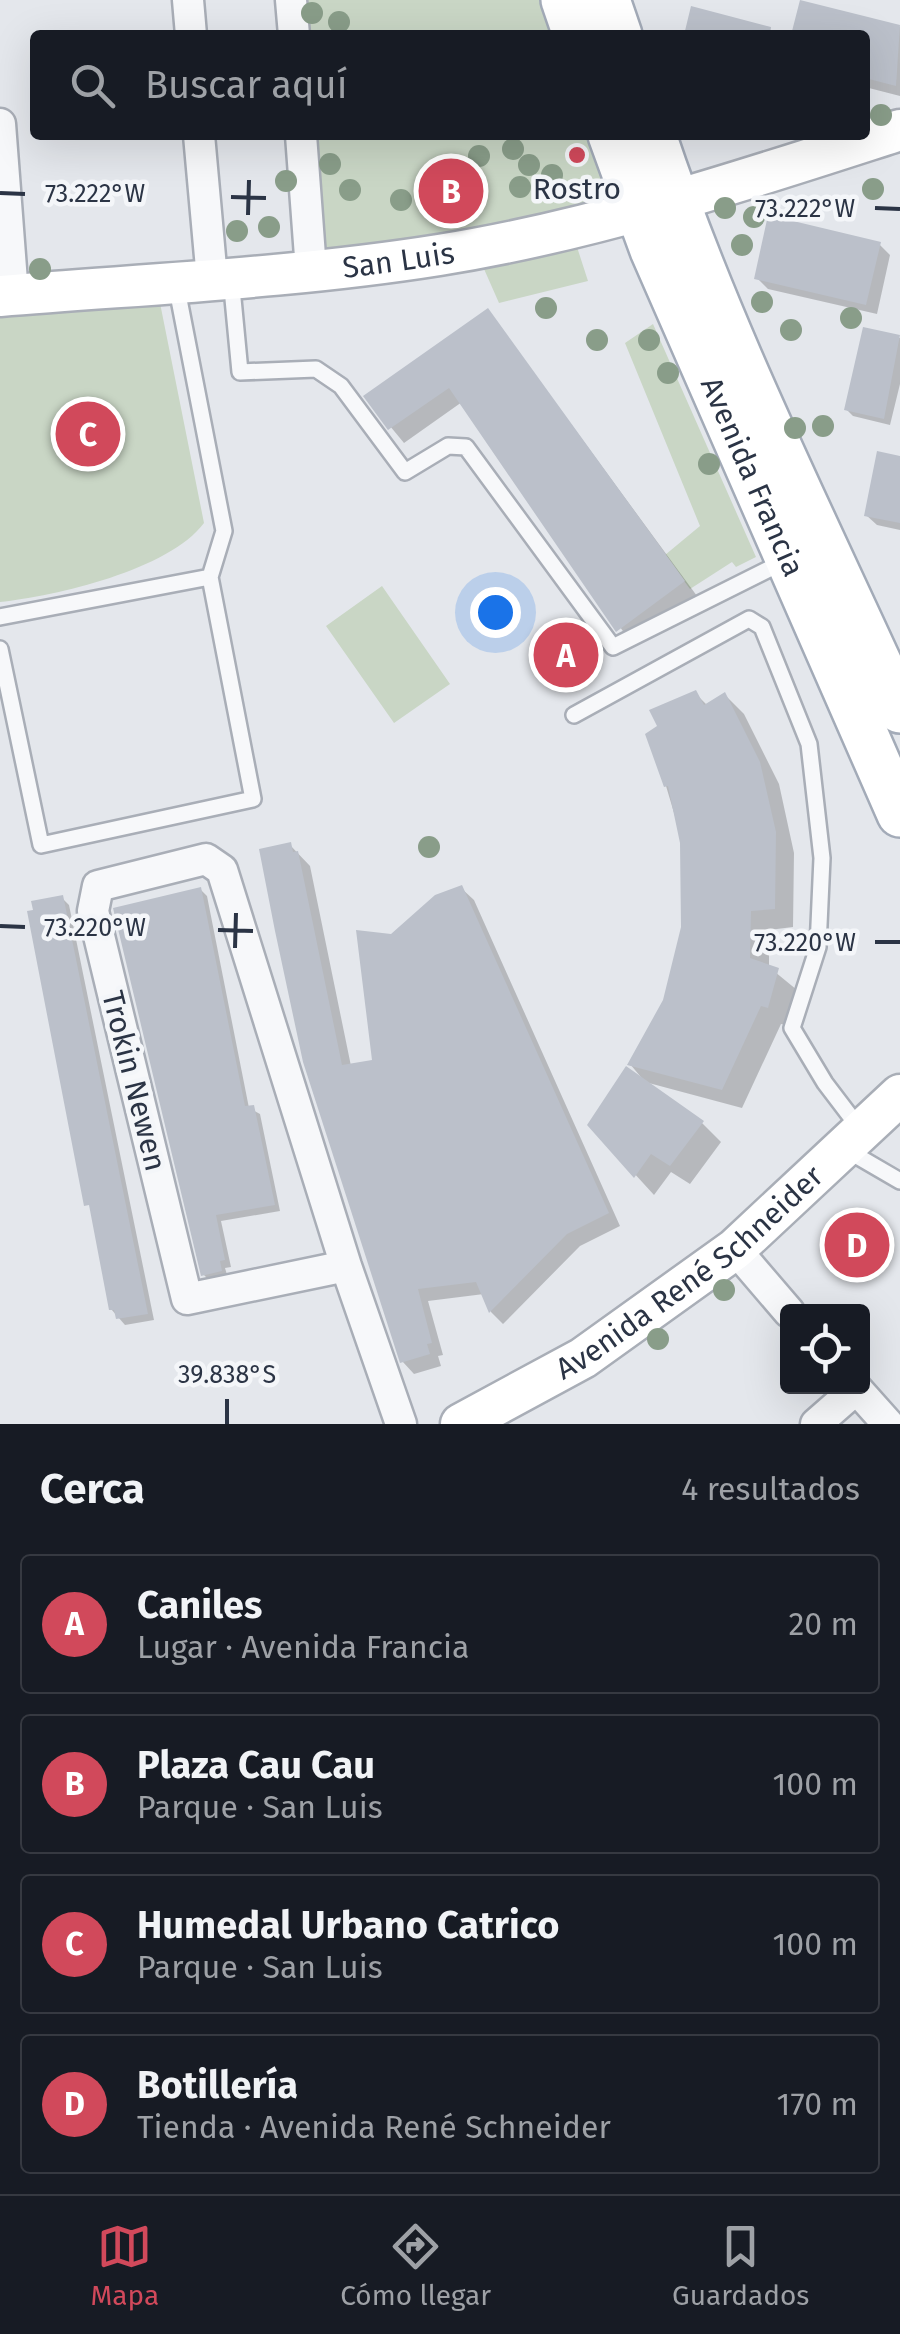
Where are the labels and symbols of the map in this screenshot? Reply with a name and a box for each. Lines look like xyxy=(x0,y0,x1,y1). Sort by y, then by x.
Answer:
marker: Rostro xyxy=(566,144,588,166)
pin: B xyxy=(418,154,484,228)
place label: Rostro xyxy=(533,171,621,207)
text: 73.222°W xyxy=(45,179,145,209)
text: 73.222°W xyxy=(755,194,855,224)
street label: San Luis xyxy=(340,235,457,286)
street label: Avenida Francia xyxy=(693,372,812,582)
pin: C xyxy=(56,396,120,472)
your location xyxy=(470,587,521,638)
pin: A xyxy=(534,618,598,692)
text: 73.220°W xyxy=(44,913,146,943)
text: 73.220°W xyxy=(754,928,856,958)
street label: Trokin Newen xyxy=(94,987,174,1175)
street label: Avenida René Schneider xyxy=(550,1158,831,1387)
pin: D xyxy=(824,1208,890,1282)
text: 39.838°S xyxy=(178,1360,276,1390)

